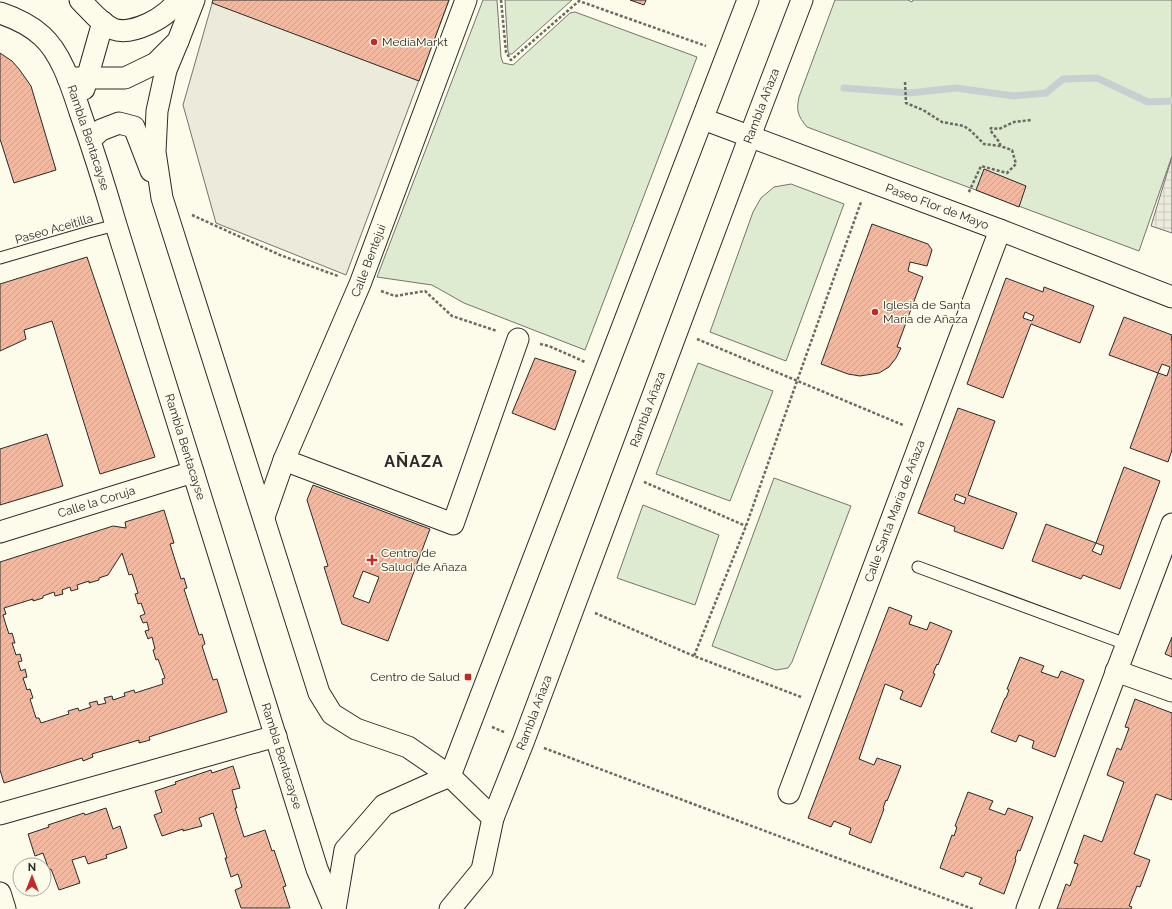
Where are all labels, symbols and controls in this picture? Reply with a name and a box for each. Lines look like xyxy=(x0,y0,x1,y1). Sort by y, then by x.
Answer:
place label: MediaMarkt xyxy=(382,35,448,49)
marker: MediaMarkt xyxy=(369,37,379,47)
street label: Rambla Añaza xyxy=(741,66,782,145)
street label: Rambla Bentacayse xyxy=(64,83,112,192)
street label: Paseo Flor de Mayo xyxy=(884,181,991,232)
street label: Paseo Aceitilla xyxy=(13,211,95,247)
street label: Calle Bentejui xyxy=(348,222,389,299)
place label: Iglesia de Santa María de Añaza xyxy=(883,298,971,326)
marker: Iglesia de Santa María de Añaza xyxy=(870,307,880,317)
street label: Rambla Añaza xyxy=(627,370,668,449)
street label: Rambla Bentacayse xyxy=(162,392,208,502)
street label: Calle Santa María de Añaza xyxy=(862,438,928,584)
district label: AÑAZA xyxy=(384,451,444,471)
street label: Calle la Coruja xyxy=(56,483,137,521)
place label: Centro de Salud de Añaza xyxy=(381,546,467,574)
marker: Centro de Salud de Añaza xyxy=(366,554,378,566)
place label: Centro de Salud xyxy=(370,670,460,684)
marker: Centro de Salud xyxy=(463,672,473,682)
street label: Rambla Añaza xyxy=(514,673,555,752)
street label: Rambla Bentacayse xyxy=(259,701,305,811)
north arrow xyxy=(12,857,52,897)
text: N xyxy=(28,861,36,874)

